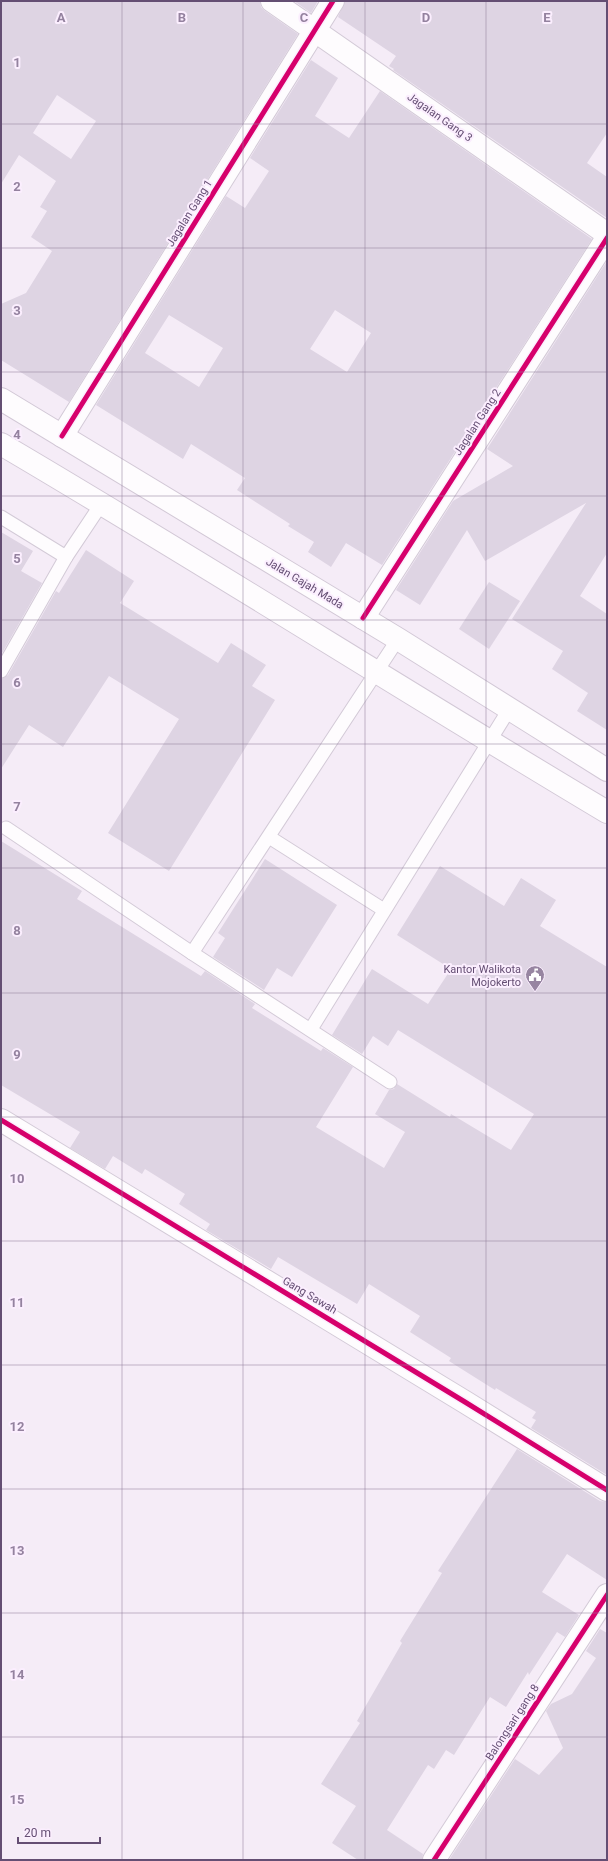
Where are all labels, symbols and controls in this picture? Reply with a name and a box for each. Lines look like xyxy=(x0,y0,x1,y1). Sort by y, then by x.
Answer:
text: A xyxy=(57,10,66,25)
text: B xyxy=(178,10,186,25)
text: C xyxy=(300,10,309,25)
text: D xyxy=(422,10,430,25)
text: E xyxy=(543,10,551,25)
text: 1 xyxy=(13,55,21,70)
street label: Jagalan Gang 3 xyxy=(405,90,475,145)
street label: Jagalan Gang 1 xyxy=(164,177,215,249)
text: 2 xyxy=(13,179,21,194)
text: 3 xyxy=(13,303,21,318)
street label: Jagalan Gang 2 xyxy=(451,387,504,458)
text: 4 xyxy=(13,427,21,442)
text: 5 xyxy=(13,551,21,566)
street label: Jalan Gajah Mada xyxy=(264,555,346,612)
text: 6 xyxy=(13,675,21,690)
text: 7 xyxy=(13,799,21,814)
text: 8 xyxy=(13,923,21,938)
place label: Kantor Walikota Mojokerto xyxy=(443,963,521,989)
public building icon: Kantor Walikota Mojokerto xyxy=(524,964,546,992)
text: 9 xyxy=(13,1047,21,1062)
text: 10 xyxy=(10,1171,24,1186)
street label: Gang Sawah xyxy=(280,1274,339,1317)
text: 11 xyxy=(10,1295,24,1310)
text: 12 xyxy=(10,1419,24,1434)
text: 13 xyxy=(10,1543,24,1558)
text: 14 xyxy=(10,1667,25,1682)
street label: Balongsari gang 8 xyxy=(483,1682,542,1763)
text: 15 xyxy=(10,1792,24,1807)
scale bar xyxy=(18,1819,100,1845)
text: 20 m xyxy=(24,1826,51,1840)

